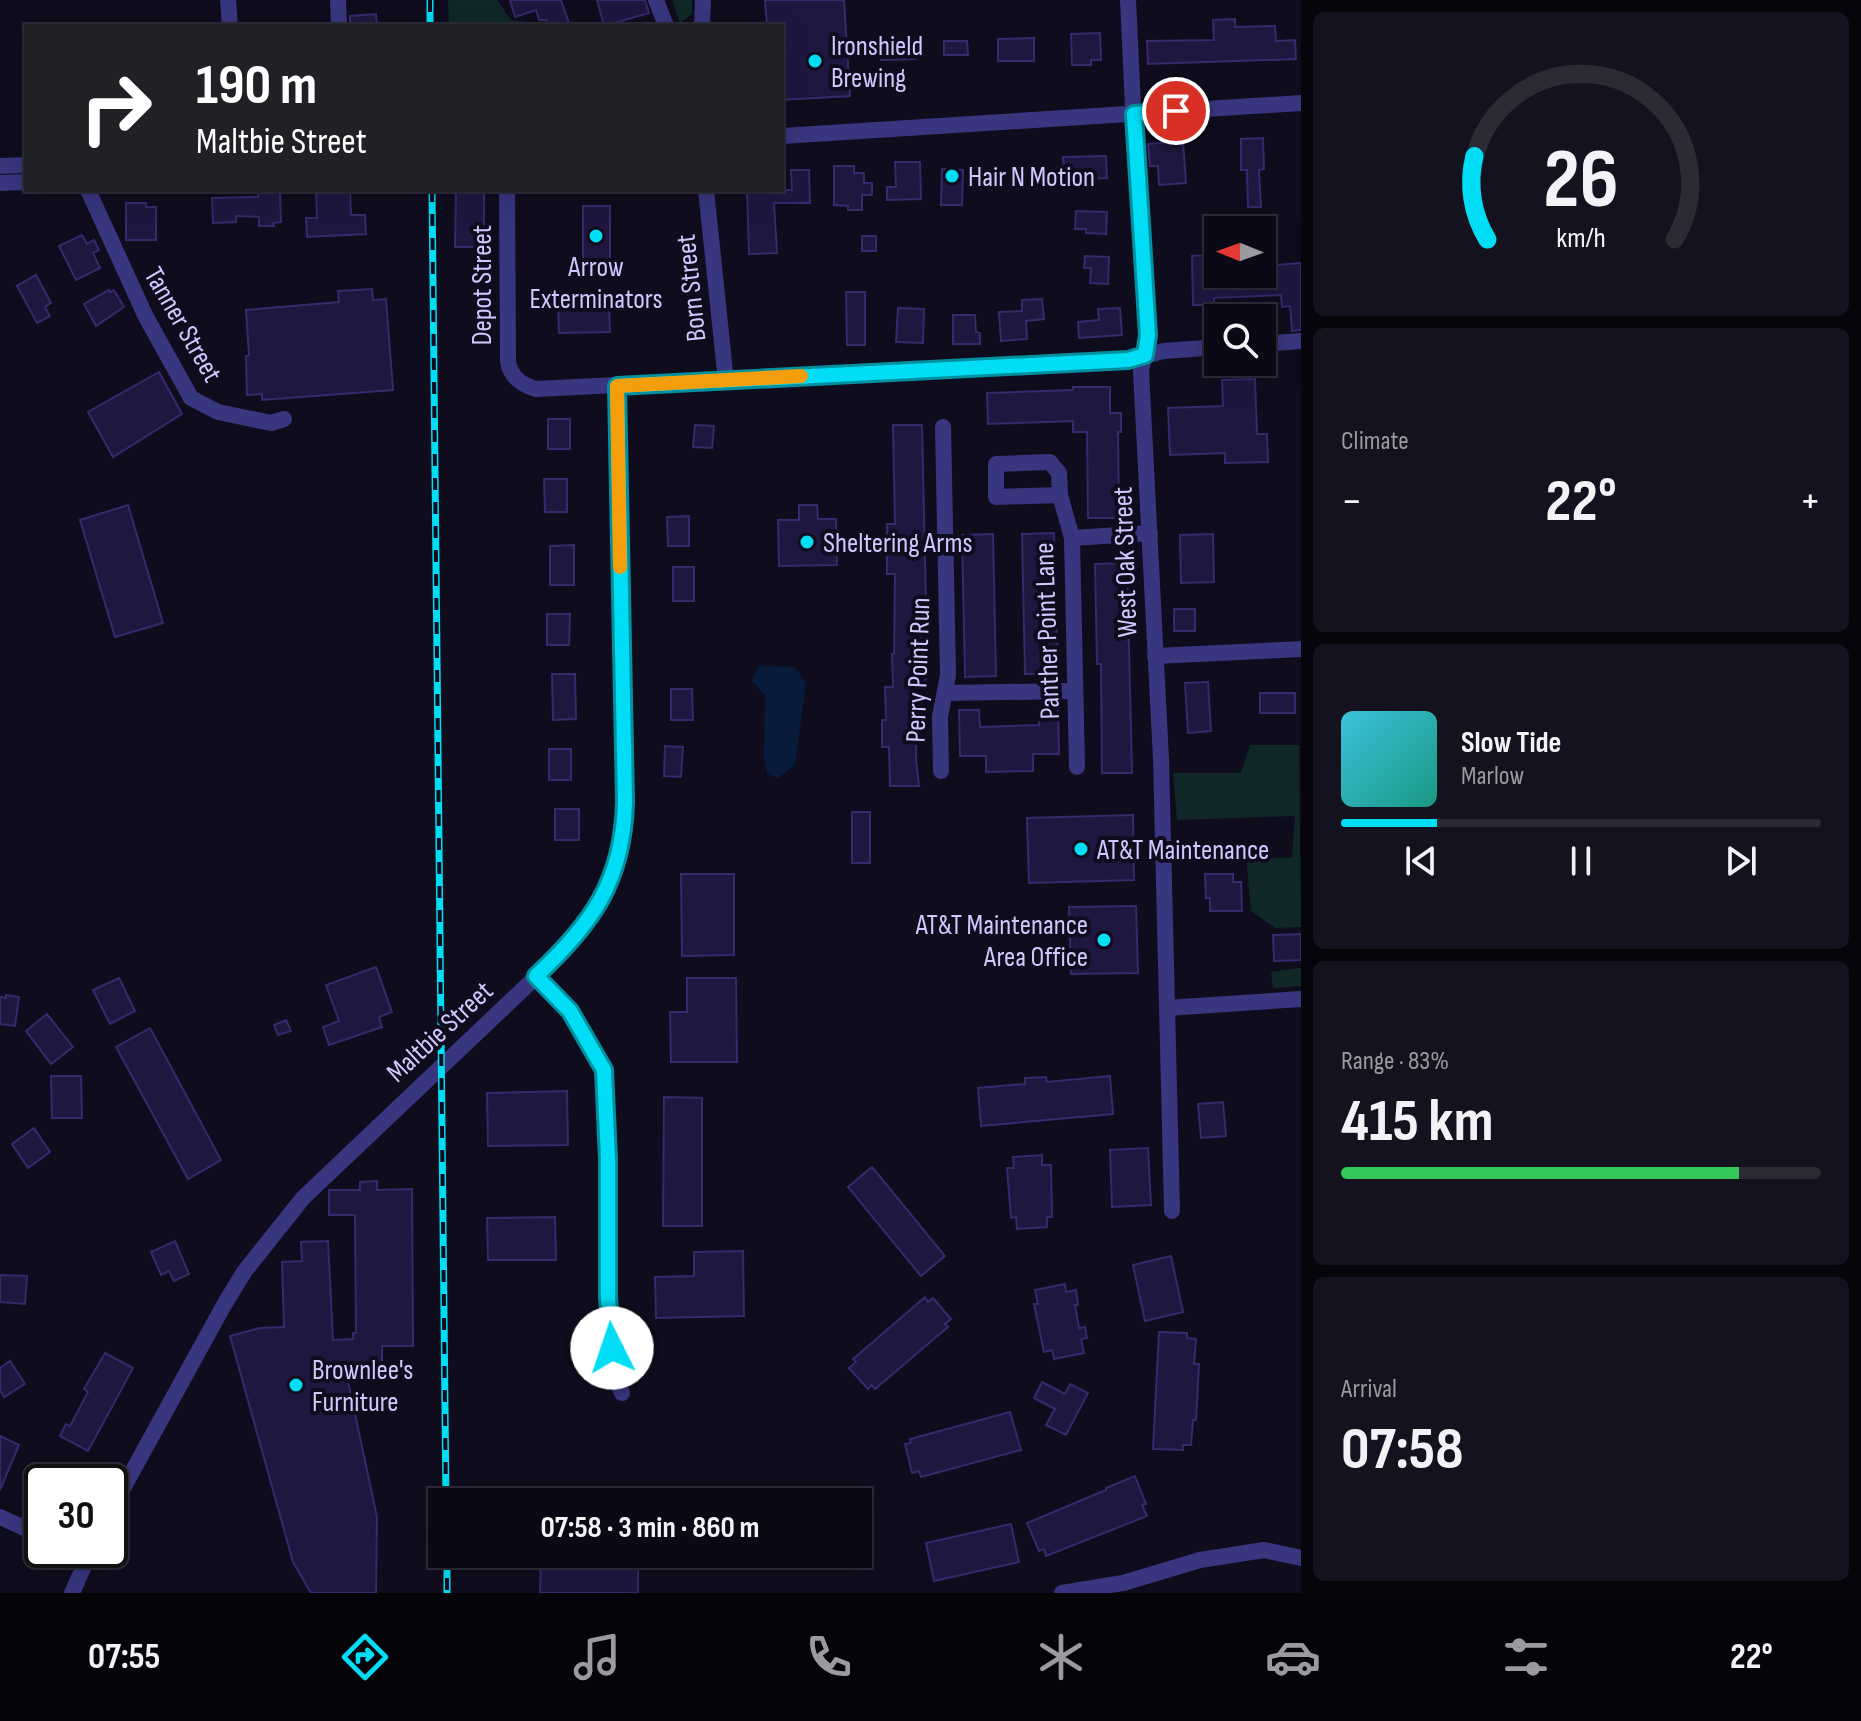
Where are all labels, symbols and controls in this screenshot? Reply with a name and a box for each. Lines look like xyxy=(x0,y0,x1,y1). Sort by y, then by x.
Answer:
place label: Ironshield Brewing xyxy=(831,30,923,95)
marker: Ironshield Brewing xyxy=(806,52,824,70)
text: 190 m xyxy=(196,53,317,120)
icon: right xyxy=(64,56,168,160)
pin xyxy=(1142,77,1210,145)
icon: arrive xyxy=(1154,89,1198,133)
text: Maltbie Street xyxy=(196,121,367,164)
text: 26 xyxy=(1543,131,1619,231)
place label: Hair N Motion xyxy=(968,161,1095,194)
marker: Hair N Motion xyxy=(943,167,961,185)
north arrow xyxy=(1204,216,1276,288)
map controls xyxy=(1204,216,1276,376)
text: km/h xyxy=(1556,221,1606,256)
street label: Depot Street xyxy=(466,225,499,345)
marker: Arrow Exterminators xyxy=(587,227,605,245)
street label: Born Street xyxy=(669,233,714,343)
place label: Arrow Exterminators xyxy=(529,251,663,316)
street label: Tanner Street xyxy=(137,261,229,388)
button: search xyxy=(1204,304,1276,376)
text: Climate xyxy=(1341,426,1409,457)
text: 22° xyxy=(1545,466,1617,538)
text: − xyxy=(1341,475,1363,528)
text: + xyxy=(1799,475,1821,528)
street label: West Oak Street xyxy=(1106,486,1145,638)
place label: Sheltering Arms xyxy=(823,527,972,560)
marker: Sheltering Arms xyxy=(798,533,816,551)
street label: Panther Point Lane xyxy=(1028,542,1067,720)
street label: Perry Point Run xyxy=(899,597,938,743)
text: Slow Tide xyxy=(1461,725,1561,761)
text: Marlow xyxy=(1461,761,1524,792)
place label: AT&T Maintenance xyxy=(1096,834,1269,867)
icon: previous xyxy=(1399,839,1443,883)
icon: pause xyxy=(1559,839,1603,883)
icon: next xyxy=(1719,839,1763,883)
marker: AT&T Maintenance xyxy=(1072,840,1090,858)
place label: AT&T Maintenance Area Office xyxy=(915,909,1088,974)
marker: AT&T Maintenance Area Office xyxy=(1095,931,1113,949)
street label: Maltbie Street xyxy=(380,975,500,1089)
text: Range · 83% xyxy=(1341,1046,1449,1077)
text: 415 km xyxy=(1341,1086,1493,1158)
position arrow xyxy=(570,1306,654,1390)
place label: Brownlee's Furniture xyxy=(312,1354,413,1419)
text: Arrival xyxy=(1341,1374,1397,1405)
marker: Brownlee's Furniture xyxy=(287,1376,305,1394)
text: 07:58 xyxy=(1341,1414,1463,1486)
speed limit sign: 30 xyxy=(24,1464,128,1568)
text: 07:58 · 3 min · 860 m xyxy=(541,1510,759,1546)
icon: directions xyxy=(337,1629,393,1685)
icon: music xyxy=(569,1629,625,1685)
icon: phone xyxy=(801,1629,857,1685)
icon: climate xyxy=(1033,1629,1089,1685)
icon: car xyxy=(1265,1629,1321,1685)
icon: filters xyxy=(1498,1629,1554,1685)
text: 07:55 xyxy=(88,1636,160,1679)
text: 22° xyxy=(1730,1636,1773,1679)

